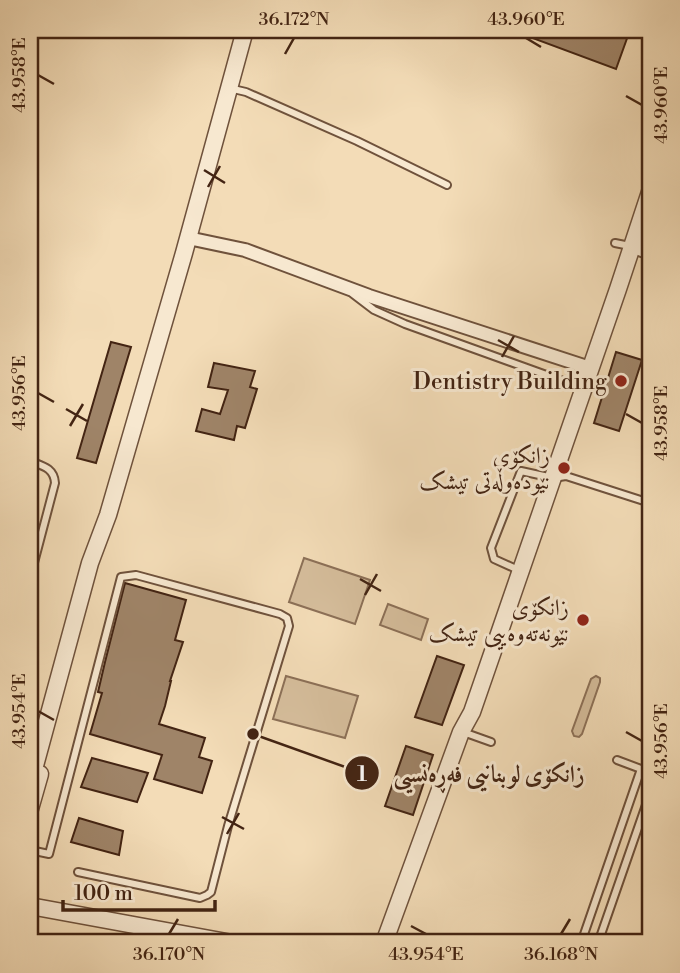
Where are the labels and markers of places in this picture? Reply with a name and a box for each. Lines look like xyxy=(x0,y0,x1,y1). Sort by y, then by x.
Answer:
place label: Dentistry Building xyxy=(413,368,607,396)
marker: Dentistry Building xyxy=(613,373,629,389)
place label: زانکۆی نێودەوڵەتی تیشک xyxy=(419,442,550,496)
marker: زانکۆی نێودەوڵەتی تیشک xyxy=(556,460,572,476)
place label: زانکۆی نێونەتەوەییی تیشک xyxy=(428,594,569,651)
marker: زانکۆی نێونەتەوەییی تیشک xyxy=(575,612,591,628)
callout: زانکۆی لوبنانیی فەڕەنسیی xyxy=(344,751,598,796)

